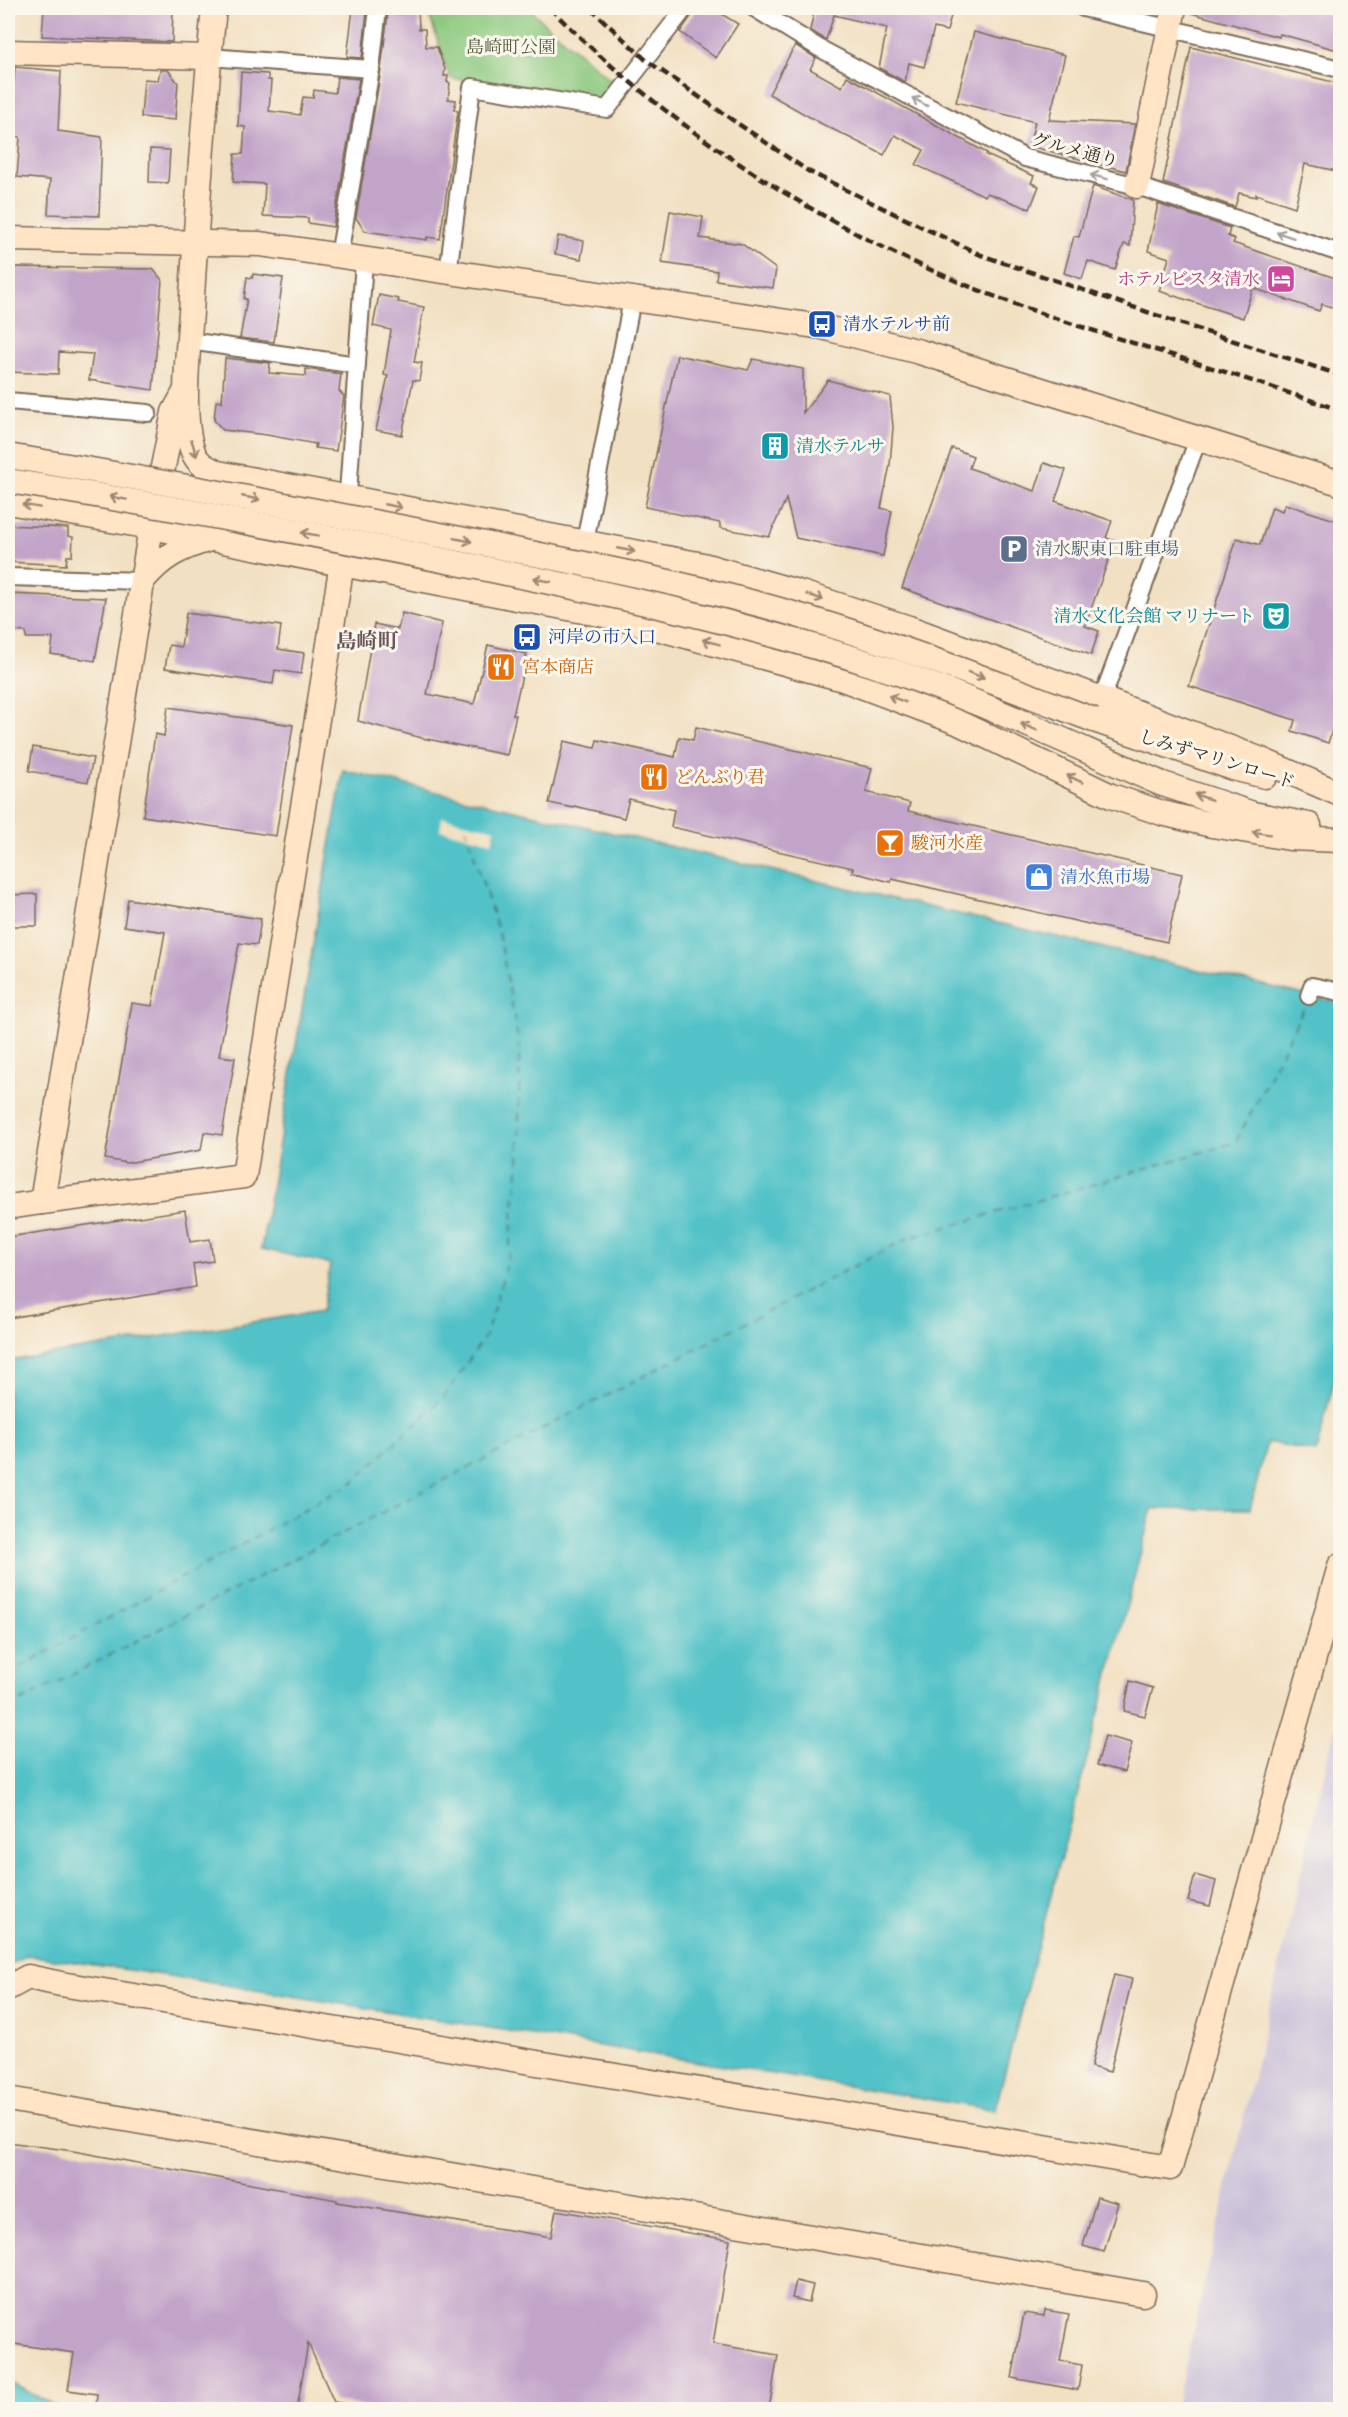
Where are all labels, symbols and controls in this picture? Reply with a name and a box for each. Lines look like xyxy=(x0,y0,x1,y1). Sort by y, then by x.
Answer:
park label: 島崎町公園 xyxy=(466,36,556,58)
one-way arrow xyxy=(912,96,930,107)
street label: グルメ通り xyxy=(1029,128,1121,172)
one-way arrow xyxy=(1090,170,1109,182)
one-way arrow xyxy=(1276,229,1295,240)
hotel icon: ホテルビスタ清水 xyxy=(1265,263,1297,295)
place label: ホテルビスタ清水 xyxy=(1117,268,1260,290)
bus stop icon: 清水テルサ前 xyxy=(806,308,838,340)
place label: 清水テルサ前 xyxy=(843,313,950,335)
building icon: 清水テルサ xyxy=(759,430,791,462)
place label: 清水テルサ xyxy=(796,435,885,457)
one-way arrow xyxy=(189,438,200,457)
one-way arrow xyxy=(108,492,128,503)
one-way arrow xyxy=(241,493,261,504)
one-way arrow xyxy=(22,501,41,512)
one-way arrow xyxy=(383,501,403,512)
one-way arrow xyxy=(300,528,320,539)
parking icon: 清水駅東口駐車場 xyxy=(998,533,1030,565)
one-way arrow xyxy=(453,535,473,546)
place label: 清水駅東口駐車場 xyxy=(1035,538,1179,560)
one-way arrow xyxy=(616,545,636,556)
one-way arrow xyxy=(533,574,552,585)
one-way arrow xyxy=(805,592,824,603)
theatre icon: 清水文化会館 マリナート xyxy=(1260,600,1292,632)
place label: 清水文化会館 マリナート xyxy=(1053,605,1255,627)
bus stop icon: 河岸の市入口 xyxy=(511,621,543,653)
place label: 河岸の市入口 xyxy=(548,626,656,648)
district label: 島崎町 xyxy=(336,628,399,654)
one-way arrow xyxy=(702,635,721,647)
restaurant icon: 宮本商店 xyxy=(485,651,517,683)
place label: 宮本商店 xyxy=(522,656,594,678)
one-way arrow xyxy=(966,671,985,682)
one-way arrow xyxy=(889,693,907,704)
one-way arrow xyxy=(1021,720,1039,732)
street label: しみずマリンロード xyxy=(1136,725,1298,793)
restaurant icon: どんぶり君 xyxy=(638,761,670,793)
place label: どんぶり君 xyxy=(675,766,765,788)
one-way arrow xyxy=(1067,773,1085,784)
one-way arrow xyxy=(1194,791,1213,802)
bar icon: 駿河水産 xyxy=(874,827,906,859)
one-way arrow xyxy=(1252,827,1272,838)
place label: 駿河水産 xyxy=(911,832,983,854)
shop icon: 清水魚市場 xyxy=(1023,861,1055,893)
place label: 清水魚市場 xyxy=(1060,866,1150,888)

